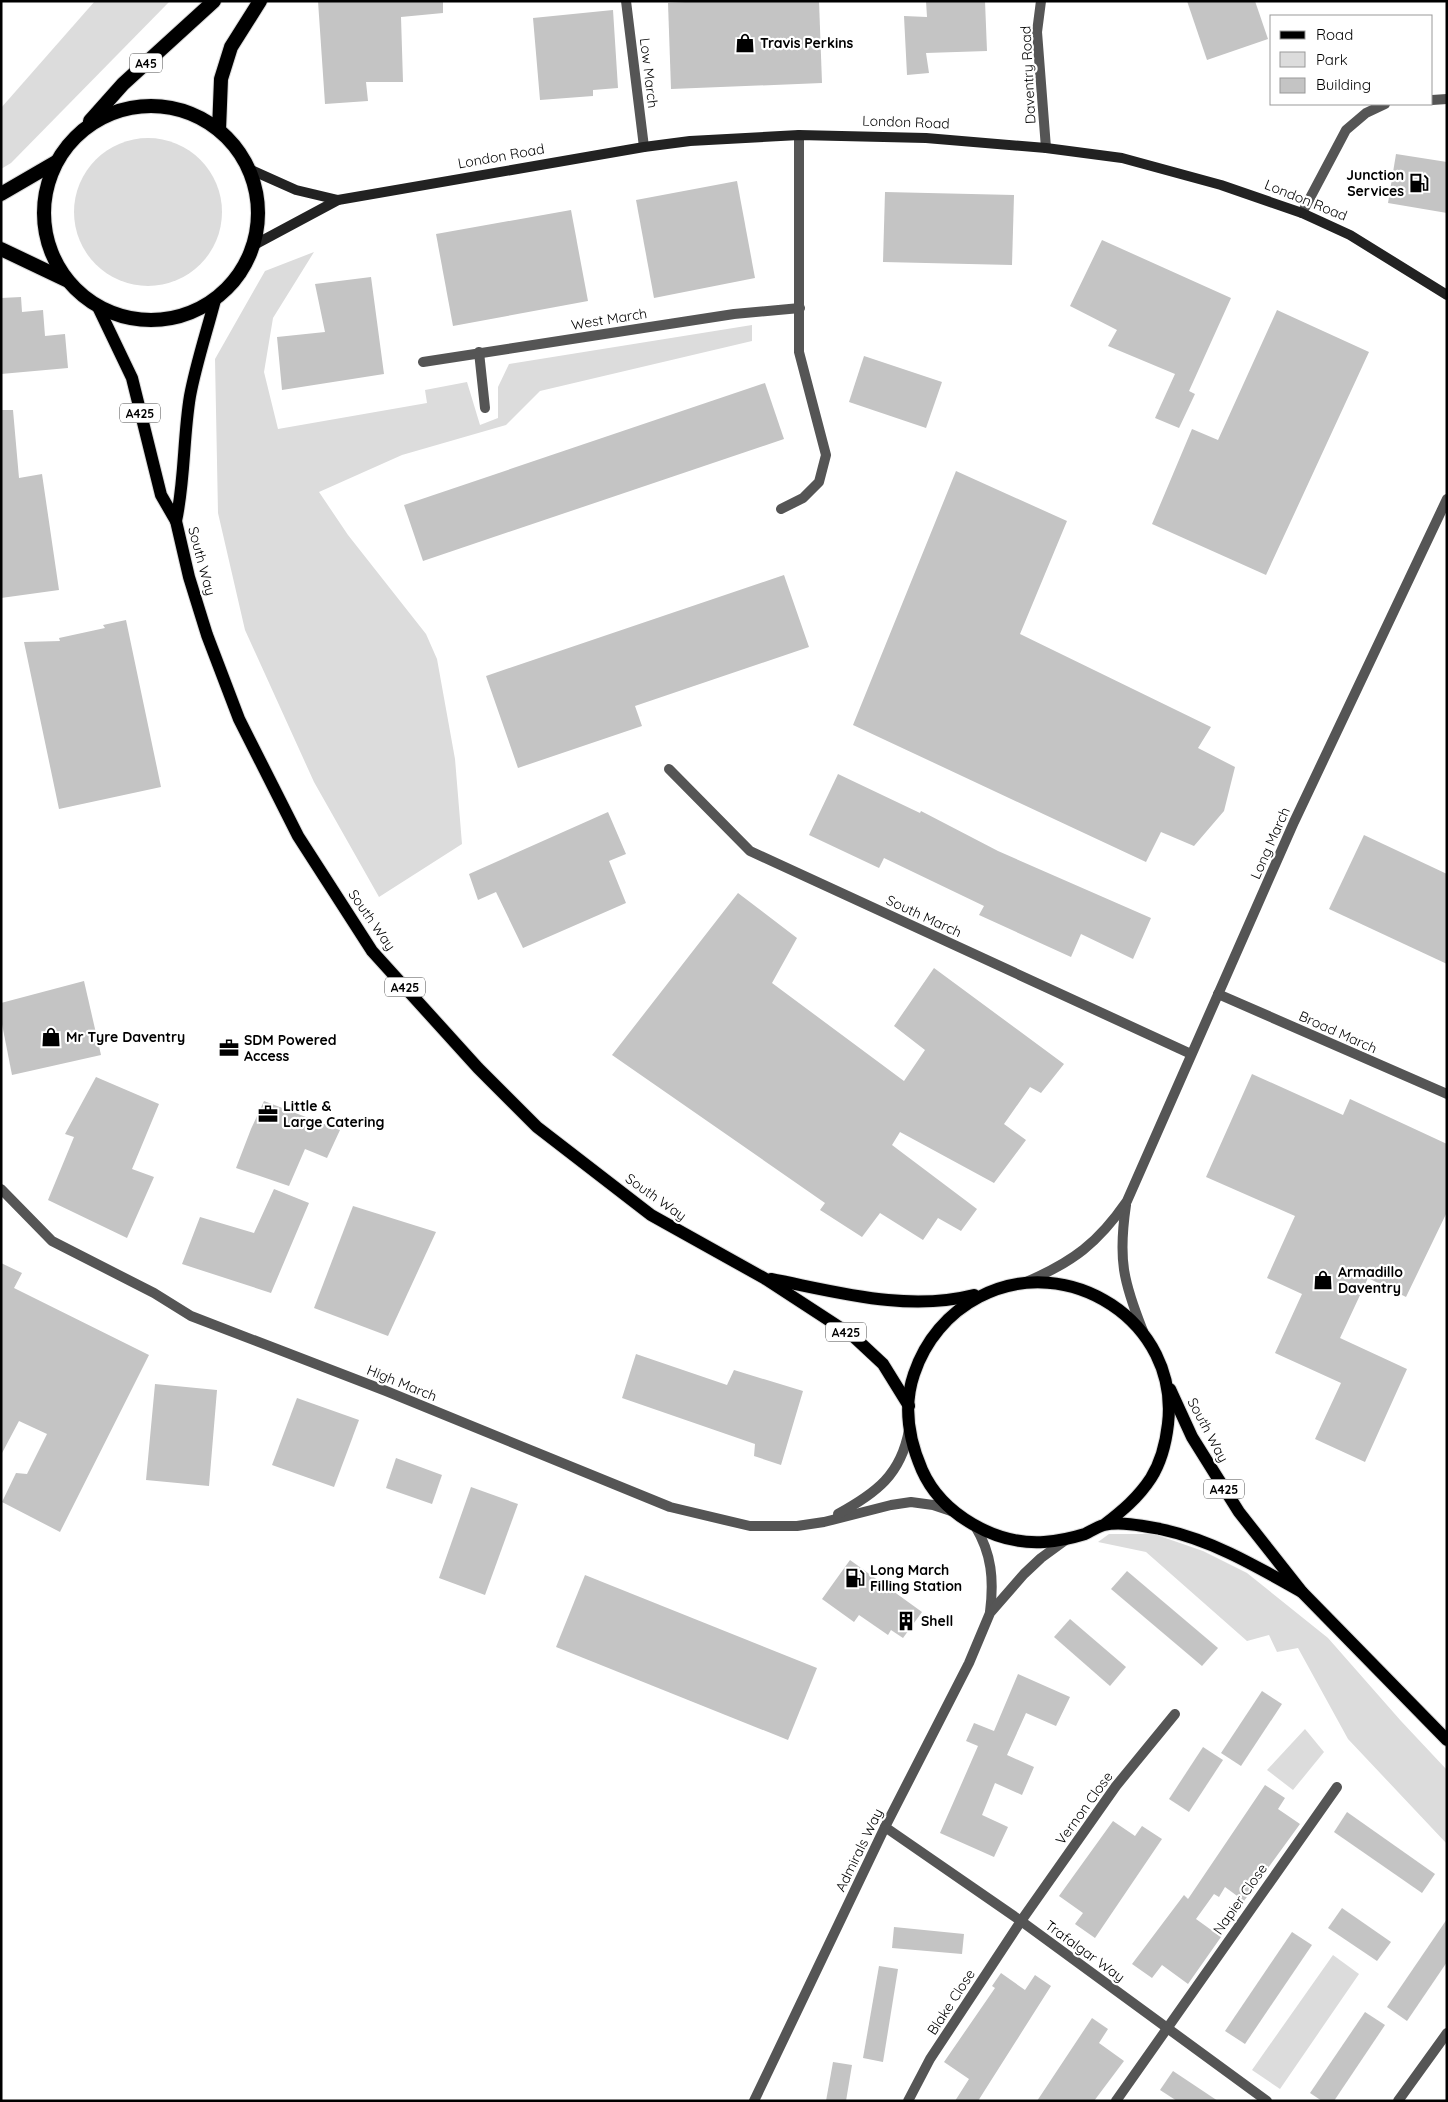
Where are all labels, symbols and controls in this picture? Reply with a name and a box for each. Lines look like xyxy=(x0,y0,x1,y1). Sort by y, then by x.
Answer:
legend xyxy=(1270,15,1433,105)
street label: Daventry Road xyxy=(1016,25,1040,125)
text: Road xyxy=(1316,25,1353,44)
shop icon: Travis Perkins xyxy=(734,32,756,54)
place label: Travis Perkins xyxy=(760,34,854,52)
street label: Low March xyxy=(636,37,662,109)
text: Park xyxy=(1316,50,1348,69)
road number: A45 xyxy=(130,54,162,72)
text: Building xyxy=(1316,75,1371,94)
street label: London Road xyxy=(862,111,950,133)
street label: London Road xyxy=(456,140,546,172)
place label: Junction Services xyxy=(1346,166,1404,200)
fuel station icon: Junction Services xyxy=(1408,172,1430,194)
street label: London Road xyxy=(1262,175,1350,225)
street label: West March xyxy=(570,304,648,334)
road number: A425 xyxy=(120,403,160,422)
street label: South Way xyxy=(184,525,220,597)
street label: Long March xyxy=(1246,804,1294,882)
street label: South Way xyxy=(344,886,400,954)
street label: South March xyxy=(883,891,965,941)
road number: A425 xyxy=(385,978,425,996)
street label: Broad March xyxy=(1296,1007,1380,1057)
shop icon: Mr Tyre Daventry xyxy=(40,1026,62,1048)
place label: Mr Tyre Daventry xyxy=(66,1028,185,1046)
place label: SDM Powered Access xyxy=(244,1031,337,1065)
office icon: SDM Powered Access xyxy=(218,1037,240,1059)
place label: Little & Large Catering xyxy=(283,1097,385,1131)
office icon: Little & Large Catering xyxy=(257,1103,279,1125)
street label: South Way xyxy=(622,1169,690,1225)
place label: Armadillo Daventry xyxy=(1338,1263,1403,1297)
shop icon: Armadillo Daventry xyxy=(1312,1269,1334,1291)
road number: A425 xyxy=(826,1322,866,1341)
street label: High March xyxy=(364,1361,440,1405)
street label: South Way xyxy=(1183,1395,1233,1465)
road number: A425 xyxy=(1204,1480,1244,1498)
place label: Long March Filling Station xyxy=(870,1561,962,1595)
fuel station icon: Long March Filling Station xyxy=(844,1567,866,1589)
building icon: Shell xyxy=(895,1610,917,1632)
place label: Shell xyxy=(921,1612,953,1630)
street label: Vernon Close xyxy=(1051,1768,1117,1848)
street label: Admirals Way xyxy=(831,1805,887,1895)
street label: Napier Close xyxy=(1209,1860,1271,1938)
street label: Trafalgar Way xyxy=(1042,1916,1128,1986)
street label: Blake Close xyxy=(923,1966,979,2038)

